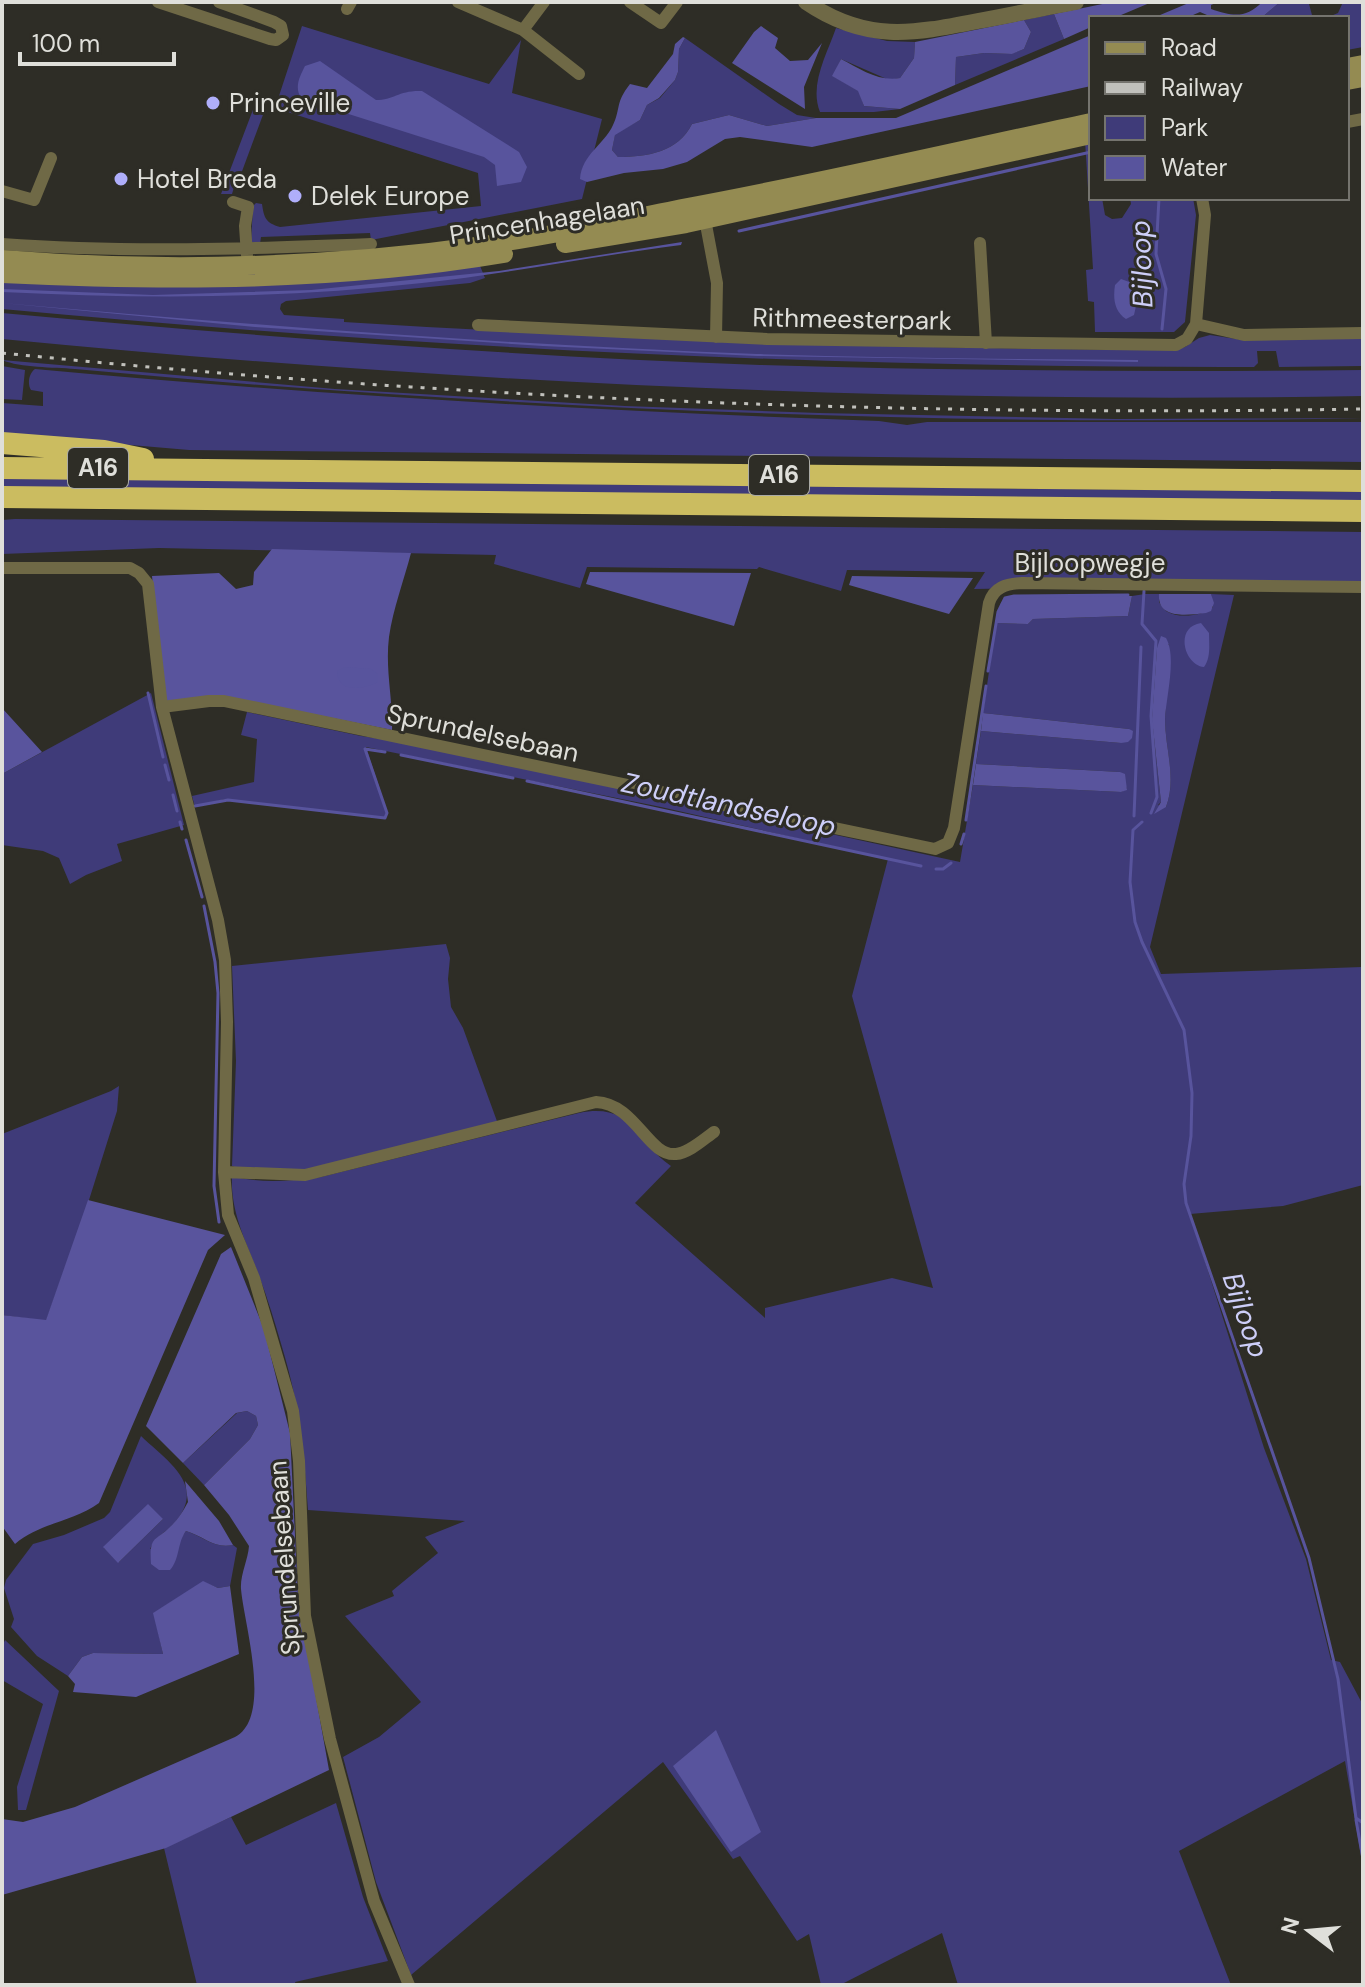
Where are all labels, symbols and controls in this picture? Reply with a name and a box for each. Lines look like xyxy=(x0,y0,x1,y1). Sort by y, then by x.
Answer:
scale bar xyxy=(20,16,174,66)
legend xyxy=(1089,16,1349,200)
text: 100 m xyxy=(32,28,100,59)
text: Road xyxy=(1161,32,1217,63)
text: Railway xyxy=(1161,72,1243,103)
place label: Princeville xyxy=(229,86,350,120)
marker: Princeville xyxy=(204,94,222,112)
text: Park xyxy=(1161,112,1208,143)
text: Water xyxy=(1161,152,1227,183)
place label: Hotel Breda xyxy=(137,162,277,196)
marker: Hotel Breda xyxy=(112,170,130,188)
place label: Delek Europe xyxy=(311,179,469,213)
marker: Delek Europe xyxy=(286,187,304,205)
street label: Princenhagelaan xyxy=(447,188,647,252)
water label: Bijloop xyxy=(1121,219,1162,308)
street label: Rithmeesterpark xyxy=(752,300,952,338)
road number: A16 xyxy=(68,448,128,488)
road number: A16 xyxy=(749,455,809,495)
street label: Bijloopwegje xyxy=(1015,546,1165,580)
street label: Sprundelsebaan xyxy=(384,696,582,770)
water label: Zoudtlandseloop xyxy=(618,764,839,845)
water label: Bijloop xyxy=(1214,1268,1277,1363)
street label: Sprundelsebaan xyxy=(260,1460,308,1656)
north arrow xyxy=(1269,1891,1349,1971)
text: N xyxy=(1274,1914,1306,1937)

